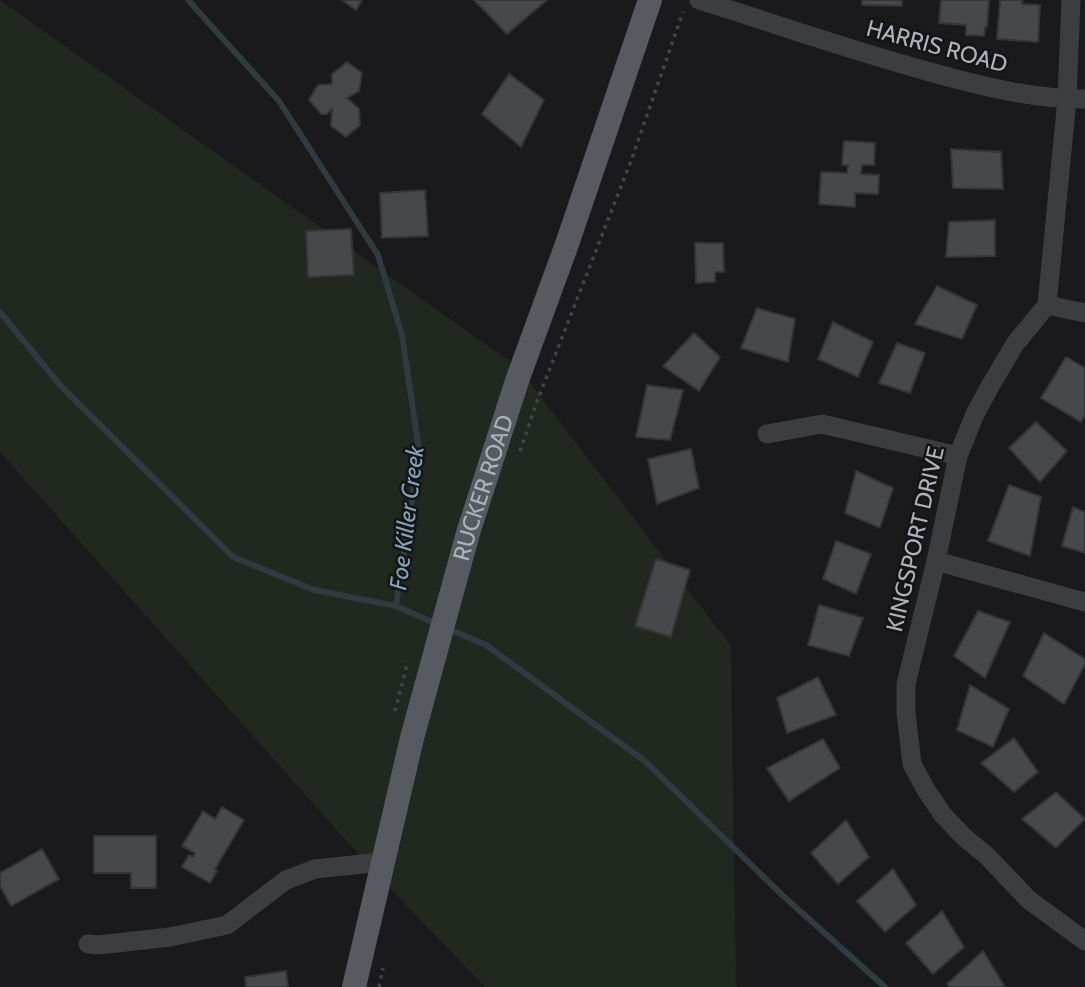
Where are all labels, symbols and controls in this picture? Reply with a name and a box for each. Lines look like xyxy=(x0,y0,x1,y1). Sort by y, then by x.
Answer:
street label: HARRIS ROAD xyxy=(863,14,1011,78)
street label: RUCKER ROAD xyxy=(447,411,519,564)
water label: Foe Killer Creek xyxy=(383,443,430,592)
street label: KINGSPORT DRIVE xyxy=(880,444,950,634)

